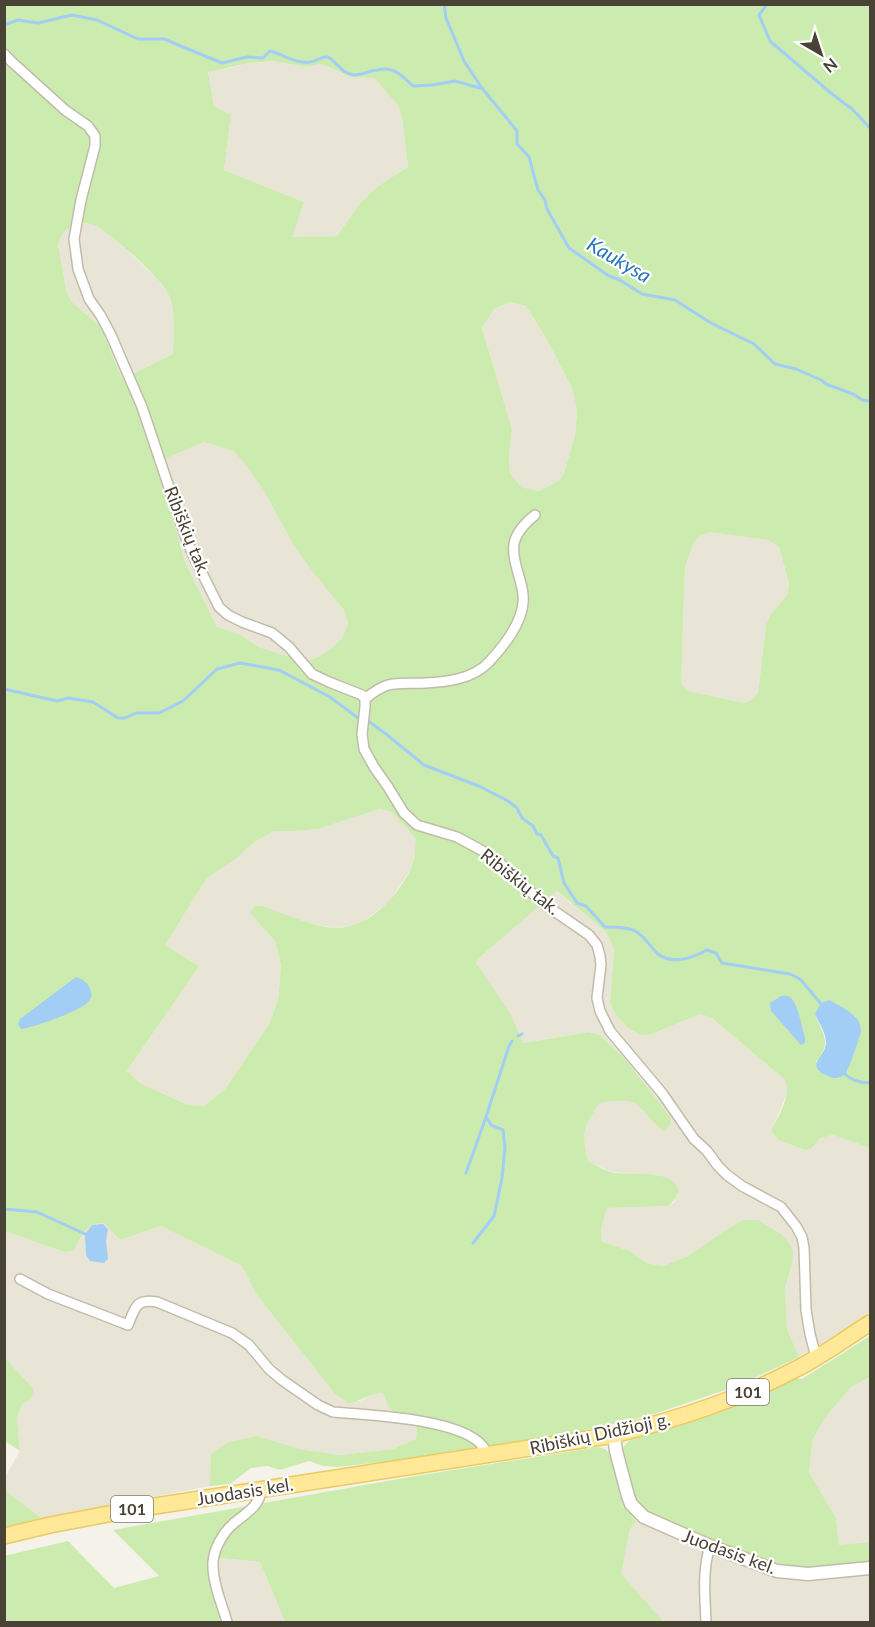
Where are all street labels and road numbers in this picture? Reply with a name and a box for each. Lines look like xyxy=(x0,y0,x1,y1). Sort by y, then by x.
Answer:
street label: Ribiškių tak. xyxy=(160,483,216,579)
street label: Ribiškių tak. xyxy=(477,843,565,919)
road number: 101 xyxy=(727,1379,769,1405)
street label: Ribiškių Didžioji g. xyxy=(527,1407,672,1459)
street label: Juodasis kel. xyxy=(195,1472,295,1510)
road number: 101 xyxy=(111,1496,153,1522)
street label: Juodasis kel. xyxy=(680,1524,779,1578)

